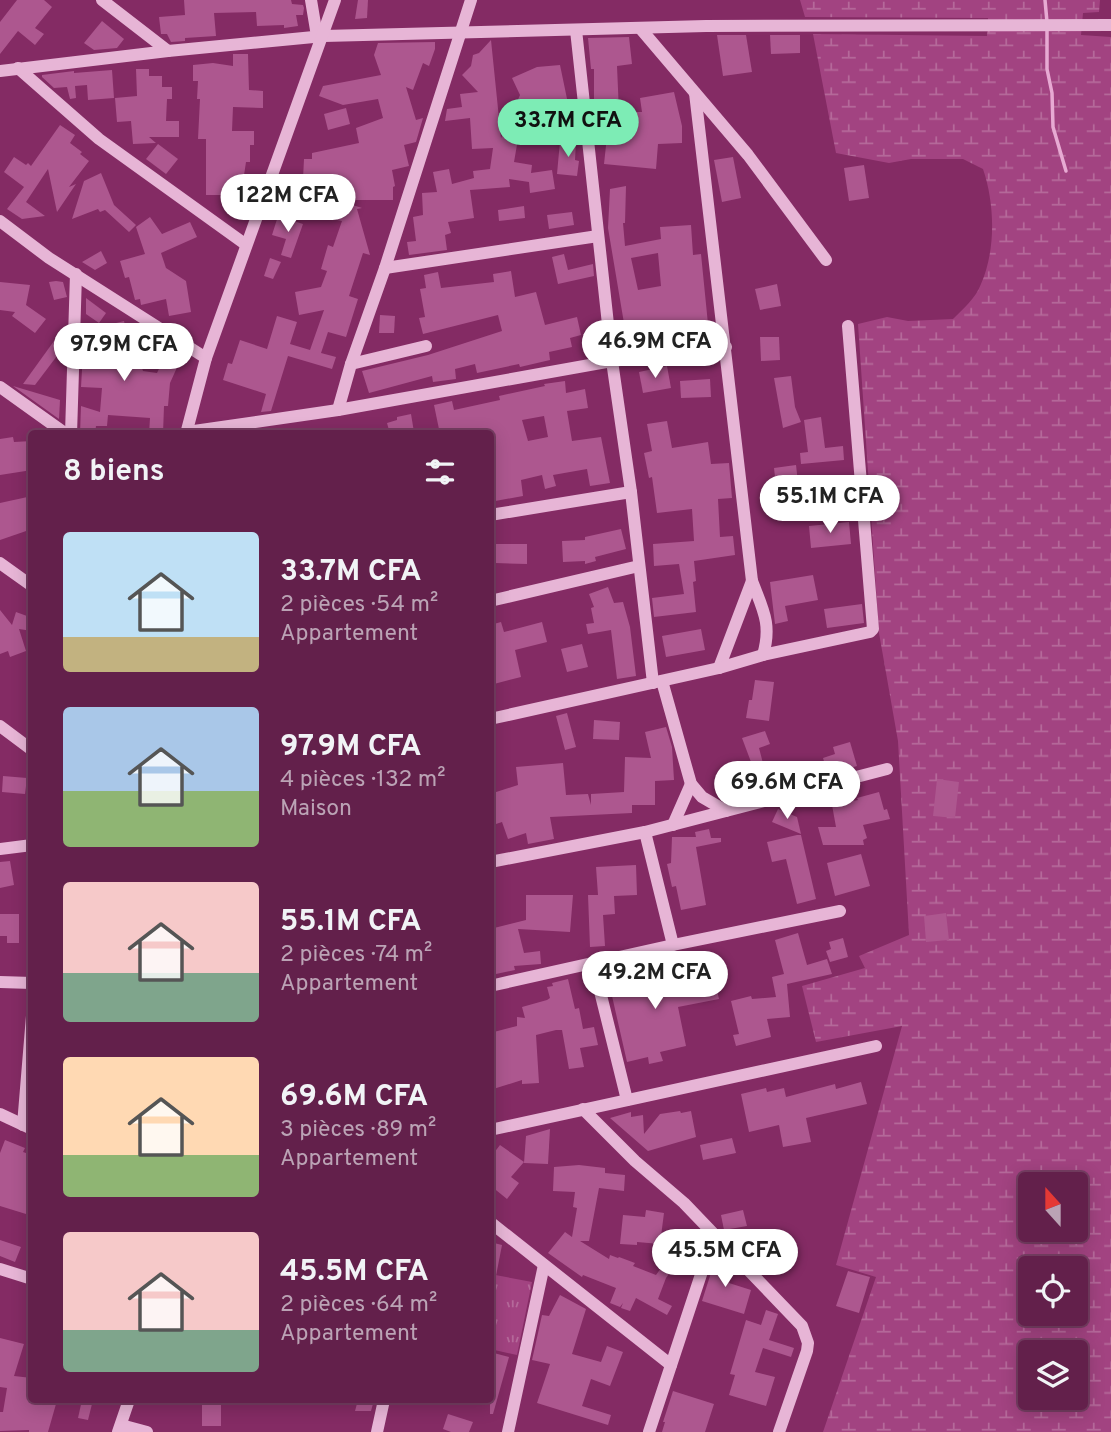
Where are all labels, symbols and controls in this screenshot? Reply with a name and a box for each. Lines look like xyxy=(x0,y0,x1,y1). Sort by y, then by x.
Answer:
pin: 33.7M CFA xyxy=(488,100,648,159)
text: 33.7M CFA xyxy=(514,107,622,136)
pin: 122M CFA xyxy=(216,174,360,234)
text: 122M CFA xyxy=(237,182,339,211)
pin: 46.9M CFA xyxy=(575,320,735,380)
pin: 97.9M CFA xyxy=(44,324,204,383)
text: 46.9M CFA xyxy=(598,328,712,357)
text: 97.9M CFA xyxy=(70,331,178,360)
icon: filters xyxy=(421,453,459,491)
text: 8 biens xyxy=(63,454,165,491)
pin: 55.1M CFA xyxy=(750,476,910,535)
text: 55.1M CFA xyxy=(776,483,884,512)
text: 33.7M CFA xyxy=(280,554,422,591)
icon: home xyxy=(119,560,203,644)
text: 2 pièces · 54 m² xyxy=(280,591,438,620)
text: Appartement xyxy=(280,620,418,649)
text: 97.9M CFA xyxy=(280,729,421,766)
icon: home xyxy=(119,735,203,819)
pin: 69.6M CFA xyxy=(707,762,867,821)
text: 4 pièces · 132 m² xyxy=(280,766,446,795)
text: 69.6M CFA xyxy=(730,769,844,798)
text: Maison xyxy=(280,795,352,824)
text: 55.1M CFA xyxy=(280,904,421,941)
icon: home xyxy=(119,910,203,994)
text: 2 pièces · 74 m² xyxy=(280,941,432,970)
pin: 49.2M CFA xyxy=(575,951,735,1011)
text: 49.2M CFA xyxy=(598,959,712,988)
text: Appartement xyxy=(280,970,418,999)
text: 69.6M CFA xyxy=(280,1079,428,1116)
icon: home xyxy=(119,1085,203,1169)
text: 3 pièces · 89 m² xyxy=(280,1116,436,1145)
text: Appartement xyxy=(280,1145,418,1174)
north arrow xyxy=(1018,1172,1088,1242)
map controls xyxy=(1018,1172,1088,1410)
pin: 45.5M CFA xyxy=(645,1230,805,1289)
text: 45.5M CFA xyxy=(668,1237,782,1266)
text: 45.5M CFA xyxy=(280,1254,429,1291)
button: locate xyxy=(1018,1256,1088,1326)
icon: home xyxy=(119,1260,203,1344)
text: 2 pièces · 64 m² xyxy=(280,1291,437,1320)
text: Appartement xyxy=(280,1320,418,1349)
button: layers xyxy=(1018,1340,1088,1410)

